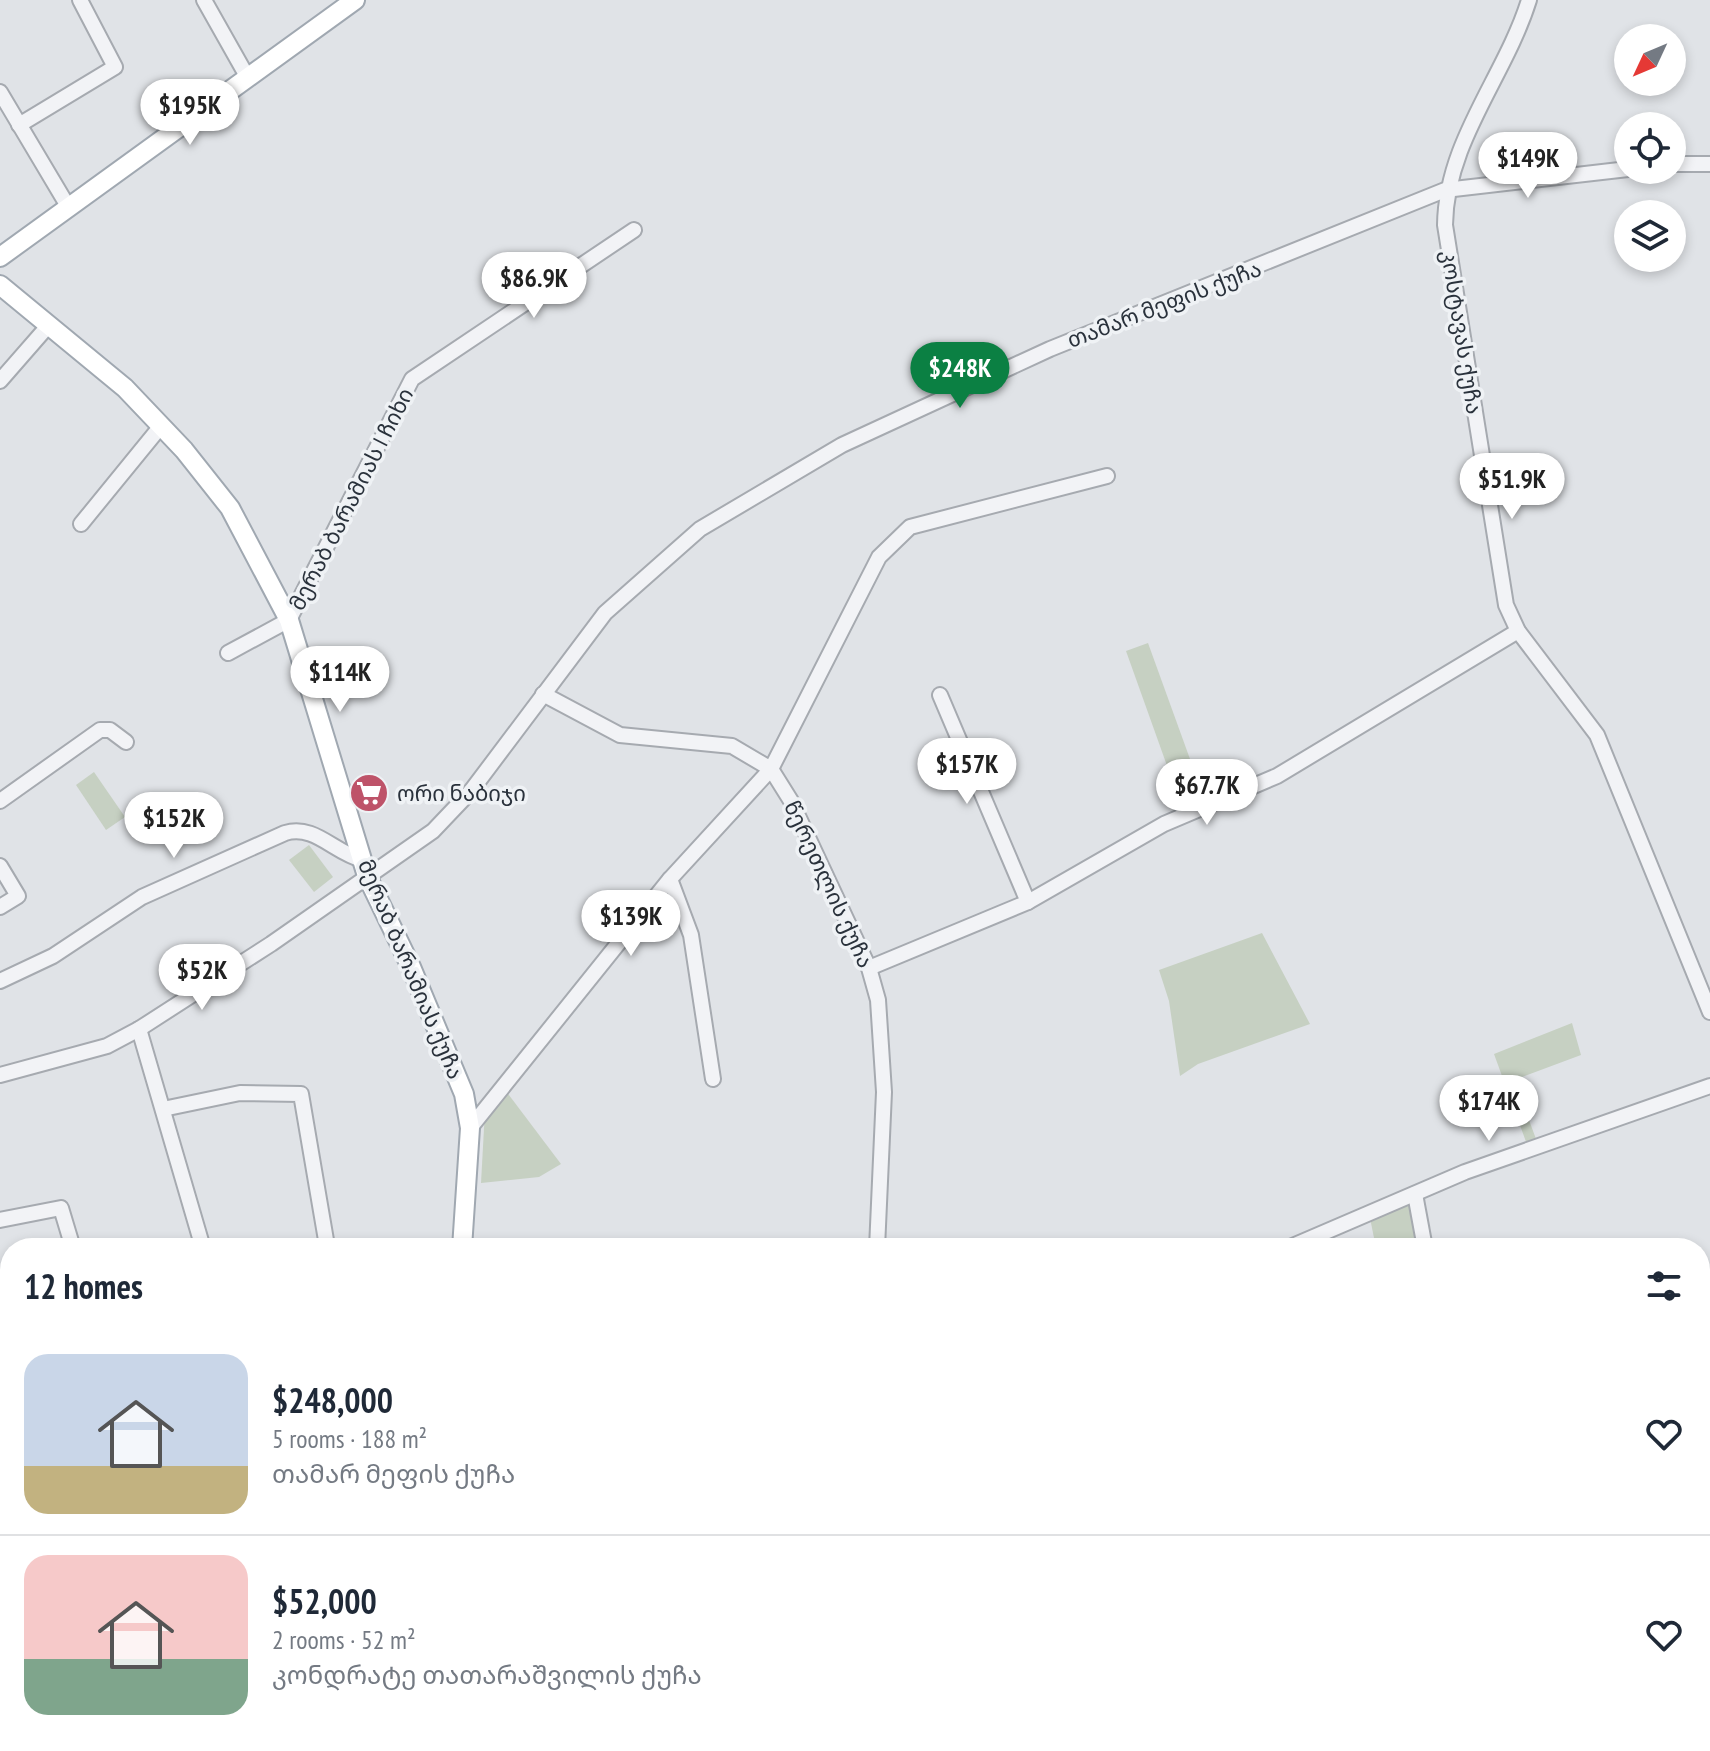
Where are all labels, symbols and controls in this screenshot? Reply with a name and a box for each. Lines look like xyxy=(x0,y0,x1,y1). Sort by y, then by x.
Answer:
north arrow xyxy=(1614,24,1686,96)
map controls xyxy=(1614,24,1686,272)
pin: $195K xyxy=(134,79,246,147)
text: $195K xyxy=(158,88,222,121)
button: locate xyxy=(1614,112,1686,184)
pin: $149K xyxy=(1472,132,1584,200)
text: $149K xyxy=(1496,141,1560,174)
button: layers xyxy=(1614,200,1686,272)
street label: კოსტავას ქუჩა xyxy=(1435,248,1489,416)
pin: $86.9K xyxy=(469,252,599,320)
street label: თამარ მეფის ქუჩა xyxy=(1063,254,1265,354)
text: $86.9K xyxy=(500,261,568,294)
pin: $248K xyxy=(904,342,1016,410)
text: $248K xyxy=(928,351,992,384)
street label: მერაბ ბარამიას I ჩიხი xyxy=(283,383,419,615)
pin: $51.9K xyxy=(1447,453,1577,521)
text: $51.9K xyxy=(1478,462,1546,495)
pin: $114K xyxy=(284,646,396,714)
text: $114K xyxy=(308,655,372,688)
pin: $157K xyxy=(911,738,1023,806)
text: $157K xyxy=(935,747,999,780)
pin: $67.7K xyxy=(1142,759,1272,827)
text: $67.7K xyxy=(1174,768,1240,801)
supermarket icon: ორი ნაბიჯი xyxy=(348,772,390,814)
place label: ორი ნაბიჯი xyxy=(397,779,526,807)
pin: $152K xyxy=(118,792,230,860)
street label: წერეთლის ქუჩა xyxy=(778,796,880,972)
text: $152K xyxy=(142,801,206,834)
street label: მერაბ ბარამიას ქუჩა xyxy=(352,855,470,1083)
pin: $139K xyxy=(575,890,687,958)
text: $139K xyxy=(599,899,663,932)
pin: $52K xyxy=(155,944,249,1012)
text: $52K xyxy=(177,953,227,986)
pin: $174K xyxy=(1433,1075,1545,1143)
text: $174K xyxy=(1457,1084,1521,1117)
text: 12 homes xyxy=(24,1264,143,1308)
icon: filters xyxy=(1642,1264,1686,1308)
text: $248,000 xyxy=(272,1378,393,1422)
icon: home xyxy=(88,1386,184,1482)
icon: heart xyxy=(1642,1412,1686,1456)
text: 5 rooms · 188 m² xyxy=(272,1422,427,1455)
text: თამარ მეფის ქუჩა xyxy=(272,1457,515,1490)
text: $52,000 xyxy=(272,1579,377,1623)
icon: home xyxy=(88,1587,184,1683)
icon: heart xyxy=(1642,1613,1686,1657)
text: 2 rooms · 52 m² xyxy=(272,1623,416,1656)
text: კონდრატე თათარაშვილის ქუჩა xyxy=(272,1658,702,1691)

